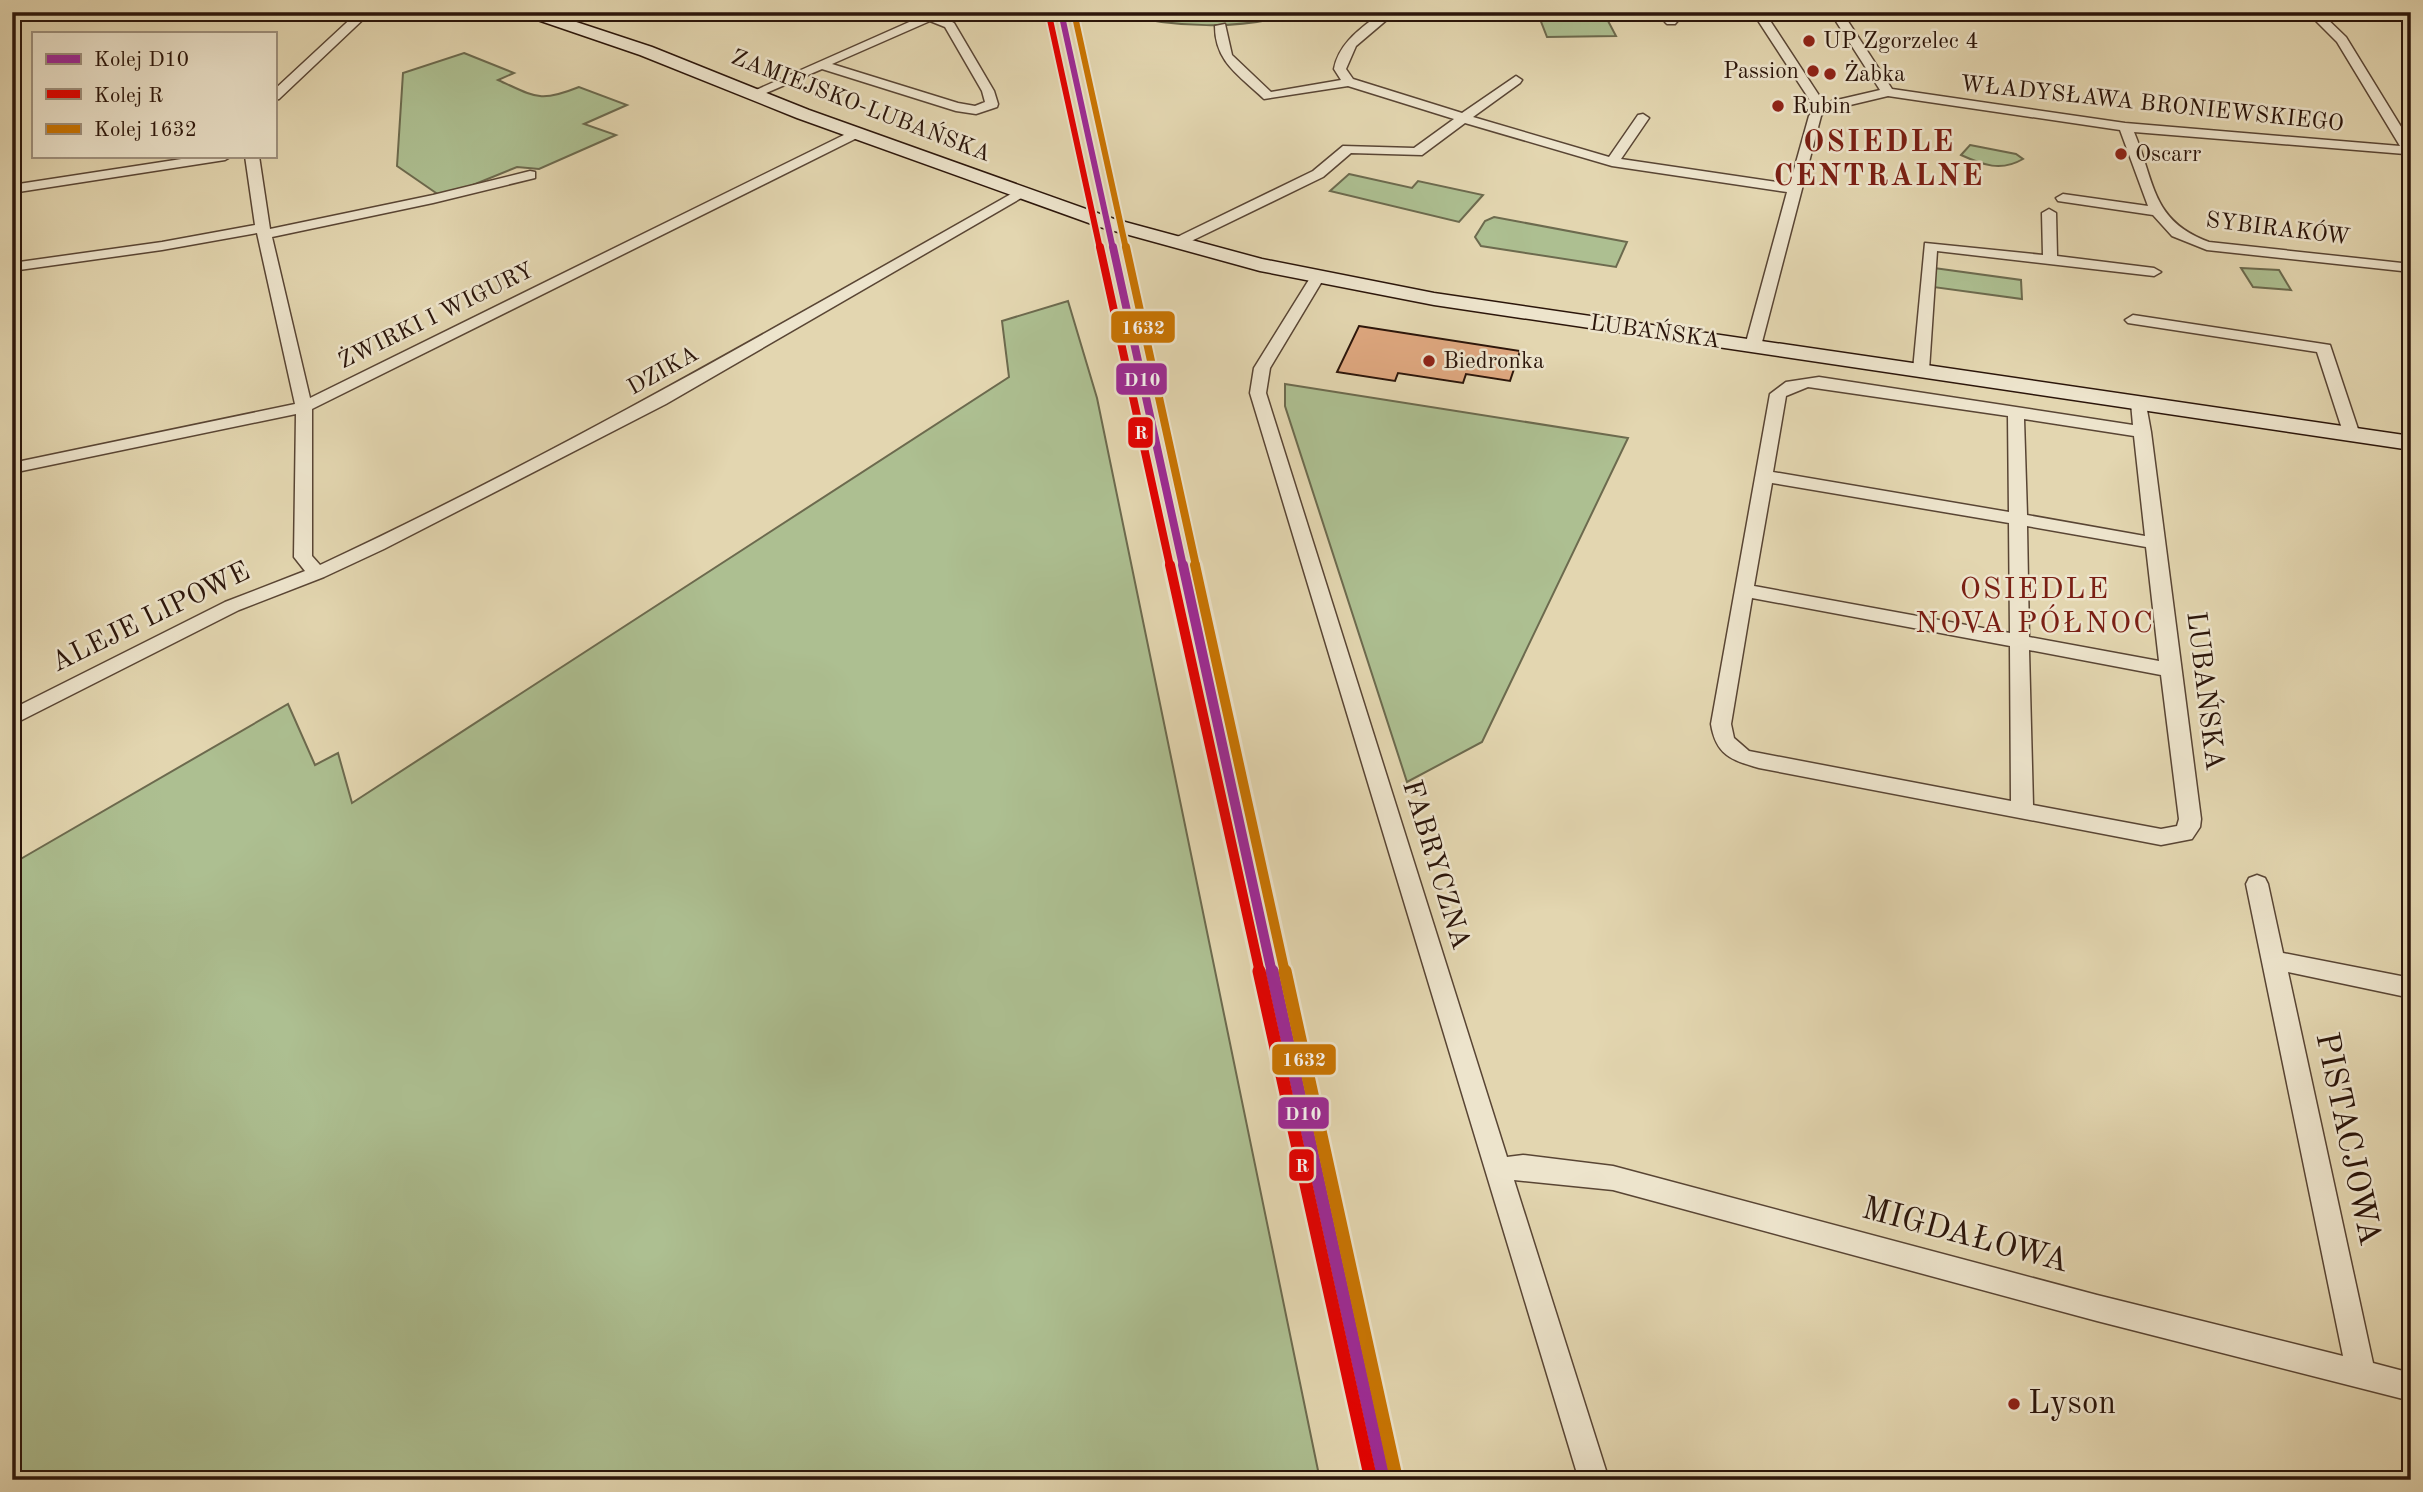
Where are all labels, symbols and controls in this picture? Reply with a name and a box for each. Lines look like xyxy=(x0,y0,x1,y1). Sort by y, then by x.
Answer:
place label: UP Zgorzelec 4 xyxy=(1823,30,1979,53)
legend xyxy=(32,32,276,158)
marker: UP Zgorzelec 4 xyxy=(1801,33,1817,49)
street label: ZAMIEJSKO-LUBAŃSKA xyxy=(728,41,996,166)
text: Kolej D10 xyxy=(94,50,189,71)
place label: Passion xyxy=(1723,60,1799,83)
place label: Żabka xyxy=(1844,60,1905,86)
marker: Passion xyxy=(1805,63,1821,79)
marker: Żabka xyxy=(1822,66,1838,82)
street label: WŁADYSŁAWA BRONIEWSKIEGO xyxy=(1959,72,2345,136)
text: Kolej R xyxy=(94,86,163,107)
place label: Rubin xyxy=(1792,95,1851,118)
marker: Rubin xyxy=(1770,98,1786,114)
text: Kolej 1632 xyxy=(94,120,197,141)
district label: OSIEDLE CENTRALNE xyxy=(1773,128,1985,192)
place label: Oscarr xyxy=(2135,143,2201,166)
marker: Oscarr xyxy=(2113,146,2129,162)
street label: SYBIRAKÓW xyxy=(2204,204,2353,249)
street label: ŻWIRKI I WIGURY xyxy=(334,256,537,373)
street label: LUBAŃSKA xyxy=(1588,307,1723,353)
line badge: 1632 xyxy=(1110,310,1176,344)
text: 1632 xyxy=(1121,320,1165,339)
street label: DZIKA xyxy=(624,342,703,400)
place label: Biedronka xyxy=(1443,350,1544,373)
marker: Biedronka xyxy=(1421,353,1437,369)
line badge: D10 xyxy=(1115,362,1168,396)
text: D10 xyxy=(1124,372,1160,391)
line badge: R xyxy=(1127,416,1154,449)
text: R xyxy=(1134,425,1148,444)
street label: ALEJE LIPOWE xyxy=(47,558,255,678)
district label: OSIEDLE NOVA PÓŁNOC xyxy=(1915,575,2155,639)
street label: LUBAŃSKA xyxy=(2180,609,2233,772)
street label: FABRYCZNA xyxy=(1396,777,1474,953)
street label: PISTACJOWA xyxy=(2308,1030,2386,1248)
line badge: 1632 xyxy=(1271,1043,1337,1076)
text: 1632 xyxy=(1282,1052,1326,1071)
line badge: D10 xyxy=(1277,1096,1330,1130)
text: D10 xyxy=(1285,1106,1321,1125)
line badge: R xyxy=(1288,1148,1315,1182)
text: R xyxy=(1295,1158,1309,1177)
street label: MIGDAŁOWA xyxy=(1858,1193,2072,1279)
place label: Lyson xyxy=(2028,1388,2116,1421)
marker: Lyson xyxy=(2006,1396,2022,1412)

